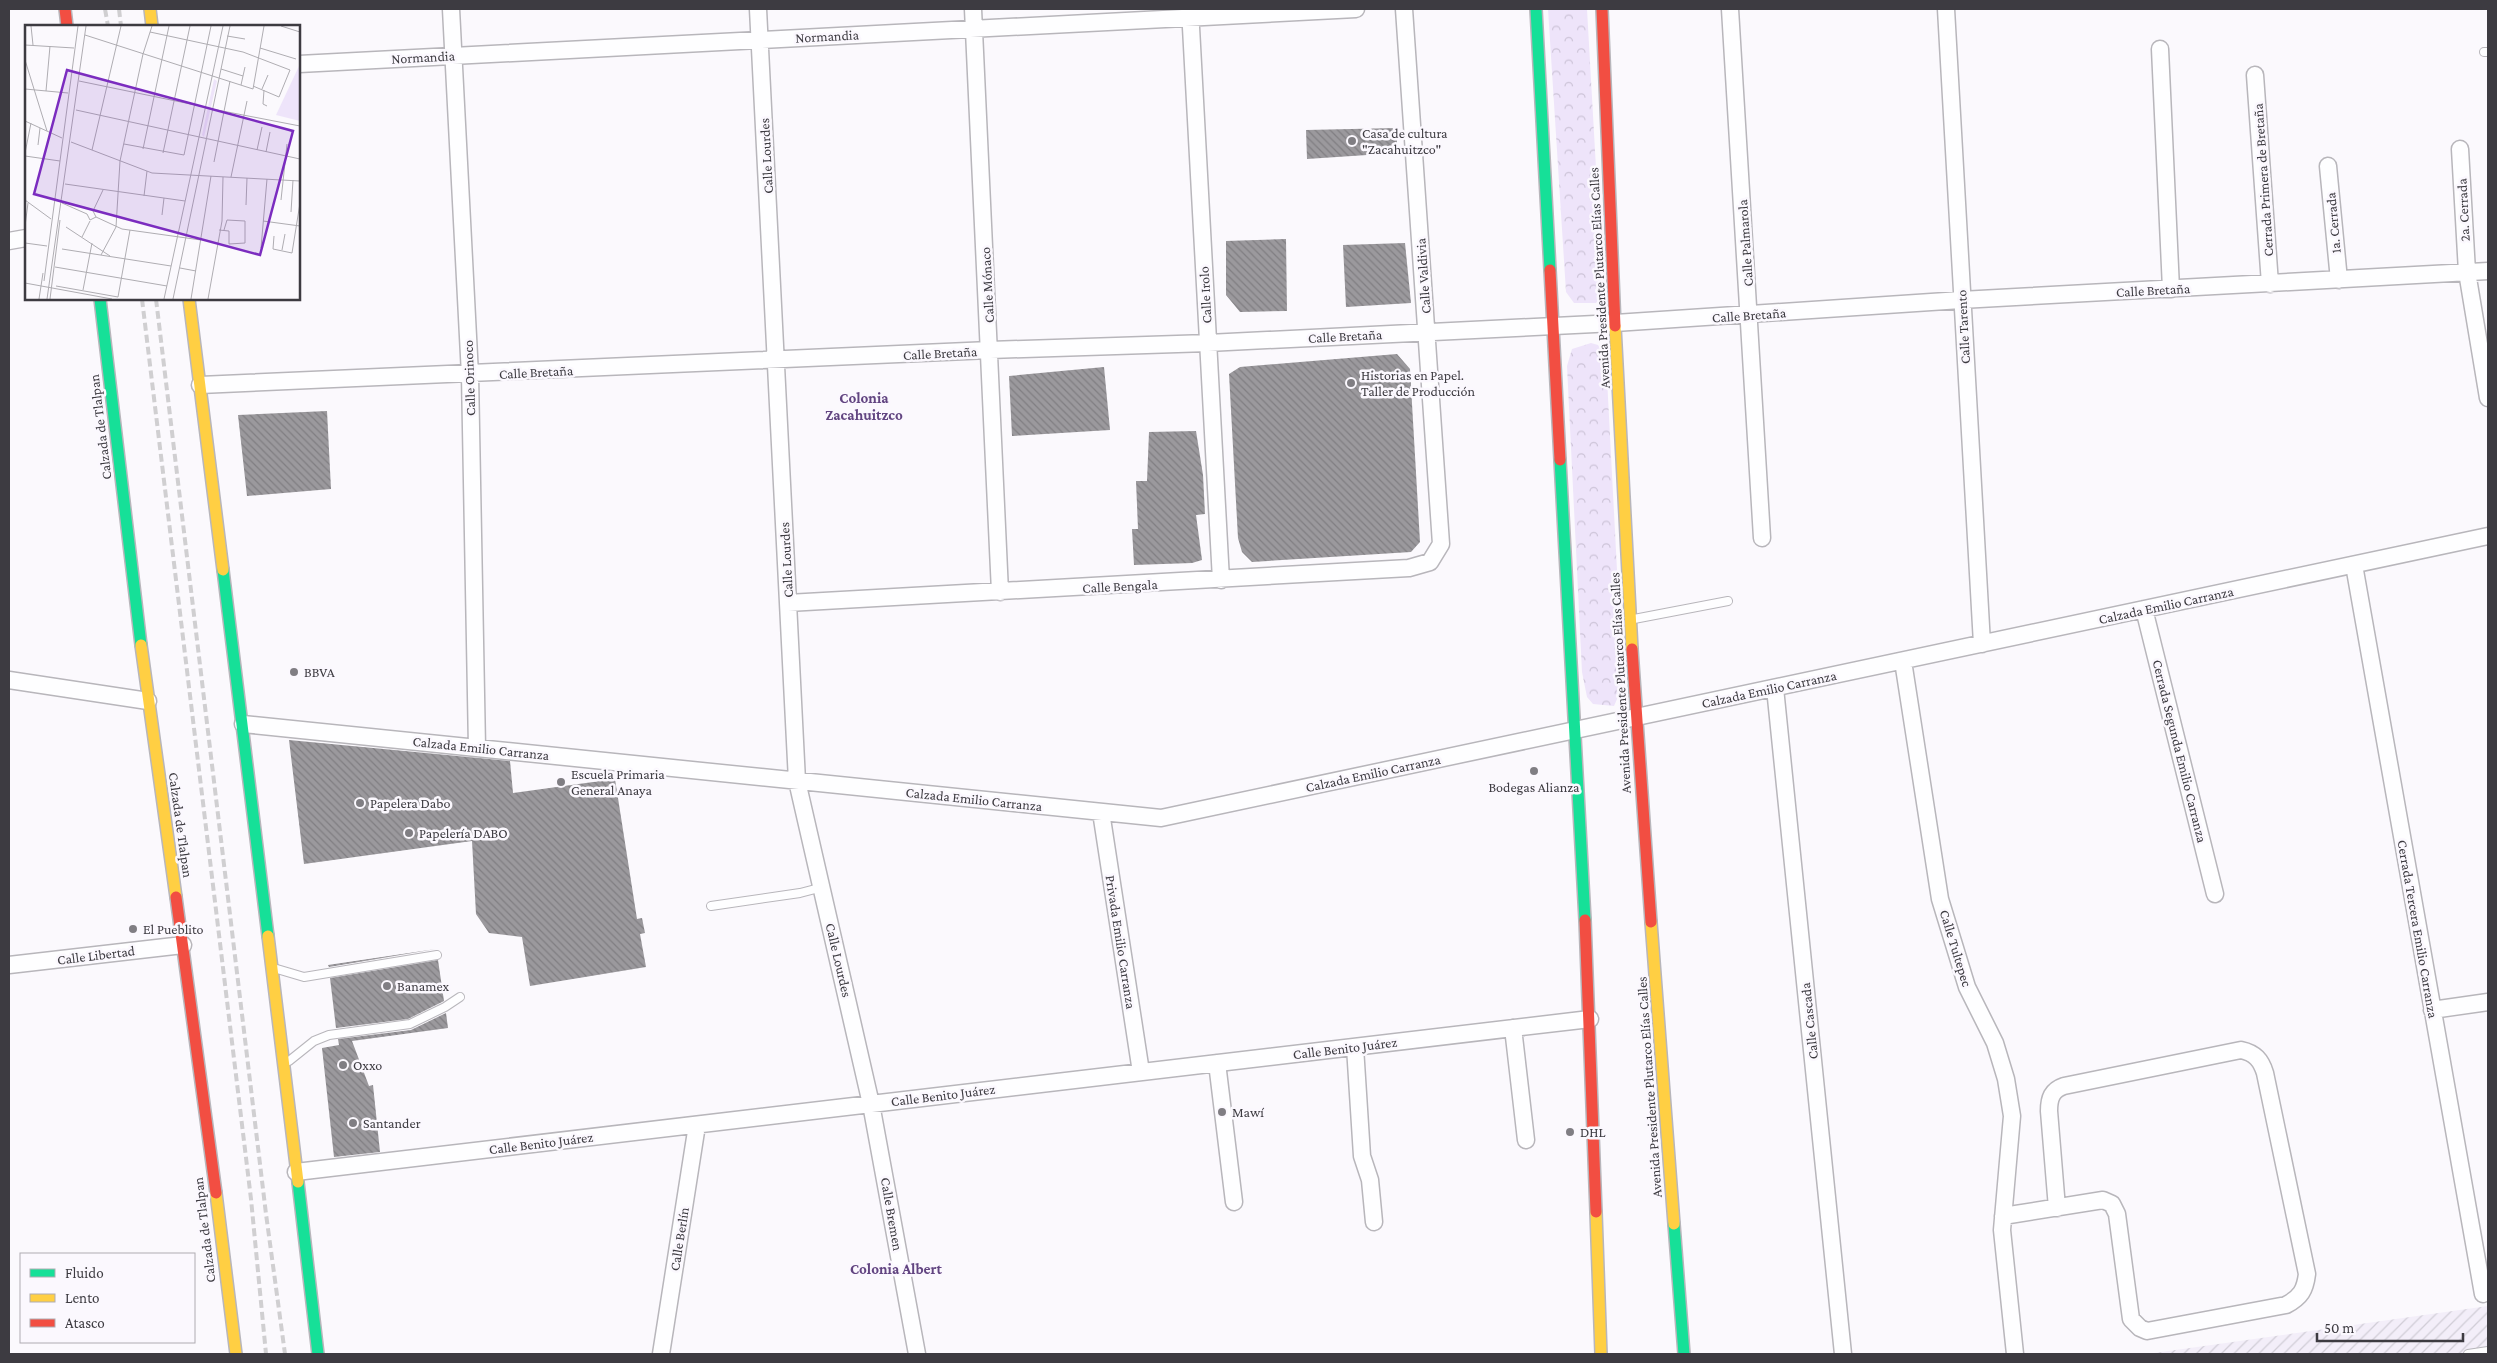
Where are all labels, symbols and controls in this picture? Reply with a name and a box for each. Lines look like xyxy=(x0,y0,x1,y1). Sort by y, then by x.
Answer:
inset map xyxy=(25,25,300,300)
street label: Normandia xyxy=(795,26,860,46)
street label: Normandia xyxy=(391,47,456,67)
street label: Cerrada Primera de Bretaña xyxy=(2250,102,2276,257)
street label: Calle Lourdes xyxy=(756,118,776,194)
place label: Casa de cultura "Zacahuitzco" xyxy=(1362,125,1448,157)
marker: Casa de cultura "Zacahuitzco" xyxy=(1346,135,1358,147)
street label: Avenida Presidente Plutarco Elías Calles xyxy=(1585,167,1613,389)
street label: 2a. Cerrada xyxy=(2453,177,2473,242)
street label: 1a. Cerrada xyxy=(2322,191,2344,254)
street label: Calle Palmarola xyxy=(1734,198,1756,287)
street label: Calle Valdivia xyxy=(1412,237,1434,314)
street label: Calle Mónaco xyxy=(977,247,997,323)
street label: Calle Irolo xyxy=(1196,266,1214,324)
street label: Calle Bretaña xyxy=(2115,280,2191,300)
street label: Calle Tarento xyxy=(1953,289,1973,365)
street label: Calle Bretaña xyxy=(1711,304,1787,326)
street label: Calle Bretaña xyxy=(1307,326,1383,346)
street label: Calle Orinoco xyxy=(460,340,478,416)
street label: Calle Bretaña xyxy=(902,343,978,363)
street label: Calle Bretaña xyxy=(498,362,574,382)
place label: Historias en Papel. Taller de Producción xyxy=(1361,367,1475,399)
street label: Calzada de Tlalpan xyxy=(86,373,114,481)
marker: Historias en Papel. Taller de Producción xyxy=(1345,377,1357,389)
district label: Colonia Zacahuitzco xyxy=(825,390,903,423)
street label: Calle Lourdes xyxy=(776,522,796,598)
street label: Avenida Presidente Plutarco Elías Calles xyxy=(1606,572,1634,794)
street label: Calle Bengala xyxy=(1082,576,1159,596)
street label: Calzada Emilio Carranza xyxy=(2097,583,2235,627)
street label: Cerrada Segunda Emilio Carranza xyxy=(2149,658,2211,845)
place label: BBVA xyxy=(304,664,335,680)
marker: BBVA xyxy=(288,666,300,678)
street label: Calzada Emilio Carranza xyxy=(1700,667,1838,711)
street label: Calzada Emilio Carranza xyxy=(412,733,551,763)
street label: Calzada Emilio Carranza xyxy=(1304,751,1442,795)
marker: Bodegas Alianza xyxy=(1528,765,1540,777)
place label: Escuela Primaria General Anaya xyxy=(571,766,665,798)
street label: Calzada de Tlalpan xyxy=(166,771,196,879)
marker: Escuela Primaria General Anaya xyxy=(555,776,567,788)
place label: Bodegas Alianza xyxy=(1488,779,1580,795)
street label: Calzada Emilio Carranza xyxy=(905,784,1044,814)
place label: Papelera Dabo xyxy=(370,795,450,811)
marker: Papelera Dabo xyxy=(354,797,366,809)
place label: Papelería DABO xyxy=(419,825,508,841)
marker: Papelería DABO xyxy=(403,827,415,839)
street label: Cerrada Tercera Emilio Carranza xyxy=(2394,839,2442,1020)
street label: Privada Emilio Carranza xyxy=(1103,874,1140,1011)
street label: Calle Tultepec xyxy=(1937,908,1975,989)
place label: El Pueblito xyxy=(143,921,204,937)
street label: Calle Lourdes xyxy=(823,921,855,999)
marker: El Pueblito xyxy=(127,923,139,935)
street label: Calle Libertad xyxy=(56,942,136,968)
street label: Avenida Presidente Plutarco Elías Calles xyxy=(1633,976,1665,1198)
place label: Banamex xyxy=(397,978,449,994)
marker: Banamex xyxy=(381,980,393,992)
street label: Calle Cascada xyxy=(1797,981,1821,1060)
street label: Calle Benito Juárez xyxy=(1292,1034,1398,1062)
place label: Oxxo xyxy=(353,1057,382,1073)
marker: Oxxo xyxy=(337,1059,349,1071)
street label: Calle Benito Juárez xyxy=(890,1081,996,1109)
place label: Mawí xyxy=(1232,1104,1264,1120)
marker: Mawí xyxy=(1216,1106,1228,1118)
place label: Santander xyxy=(363,1115,421,1131)
marker: Santander xyxy=(347,1117,359,1129)
place label: DHL xyxy=(1580,1124,1606,1140)
marker: DHL xyxy=(1564,1126,1576,1138)
street label: Calle Benito Juárez xyxy=(488,1129,594,1157)
street label: Calzada de Tlalpan xyxy=(190,1176,218,1284)
street label: Calle Bremen xyxy=(878,1176,906,1252)
street label: Calle Berlín xyxy=(666,1205,692,1272)
legend xyxy=(20,1253,195,1343)
district label: Colonia Albert xyxy=(850,1261,943,1277)
text: Fluido xyxy=(65,1265,104,1281)
text: Lento xyxy=(65,1290,99,1306)
scale bar xyxy=(2317,1310,2463,1342)
text: Atasco xyxy=(65,1315,105,1331)
text: 50 m xyxy=(2324,1320,2354,1336)

